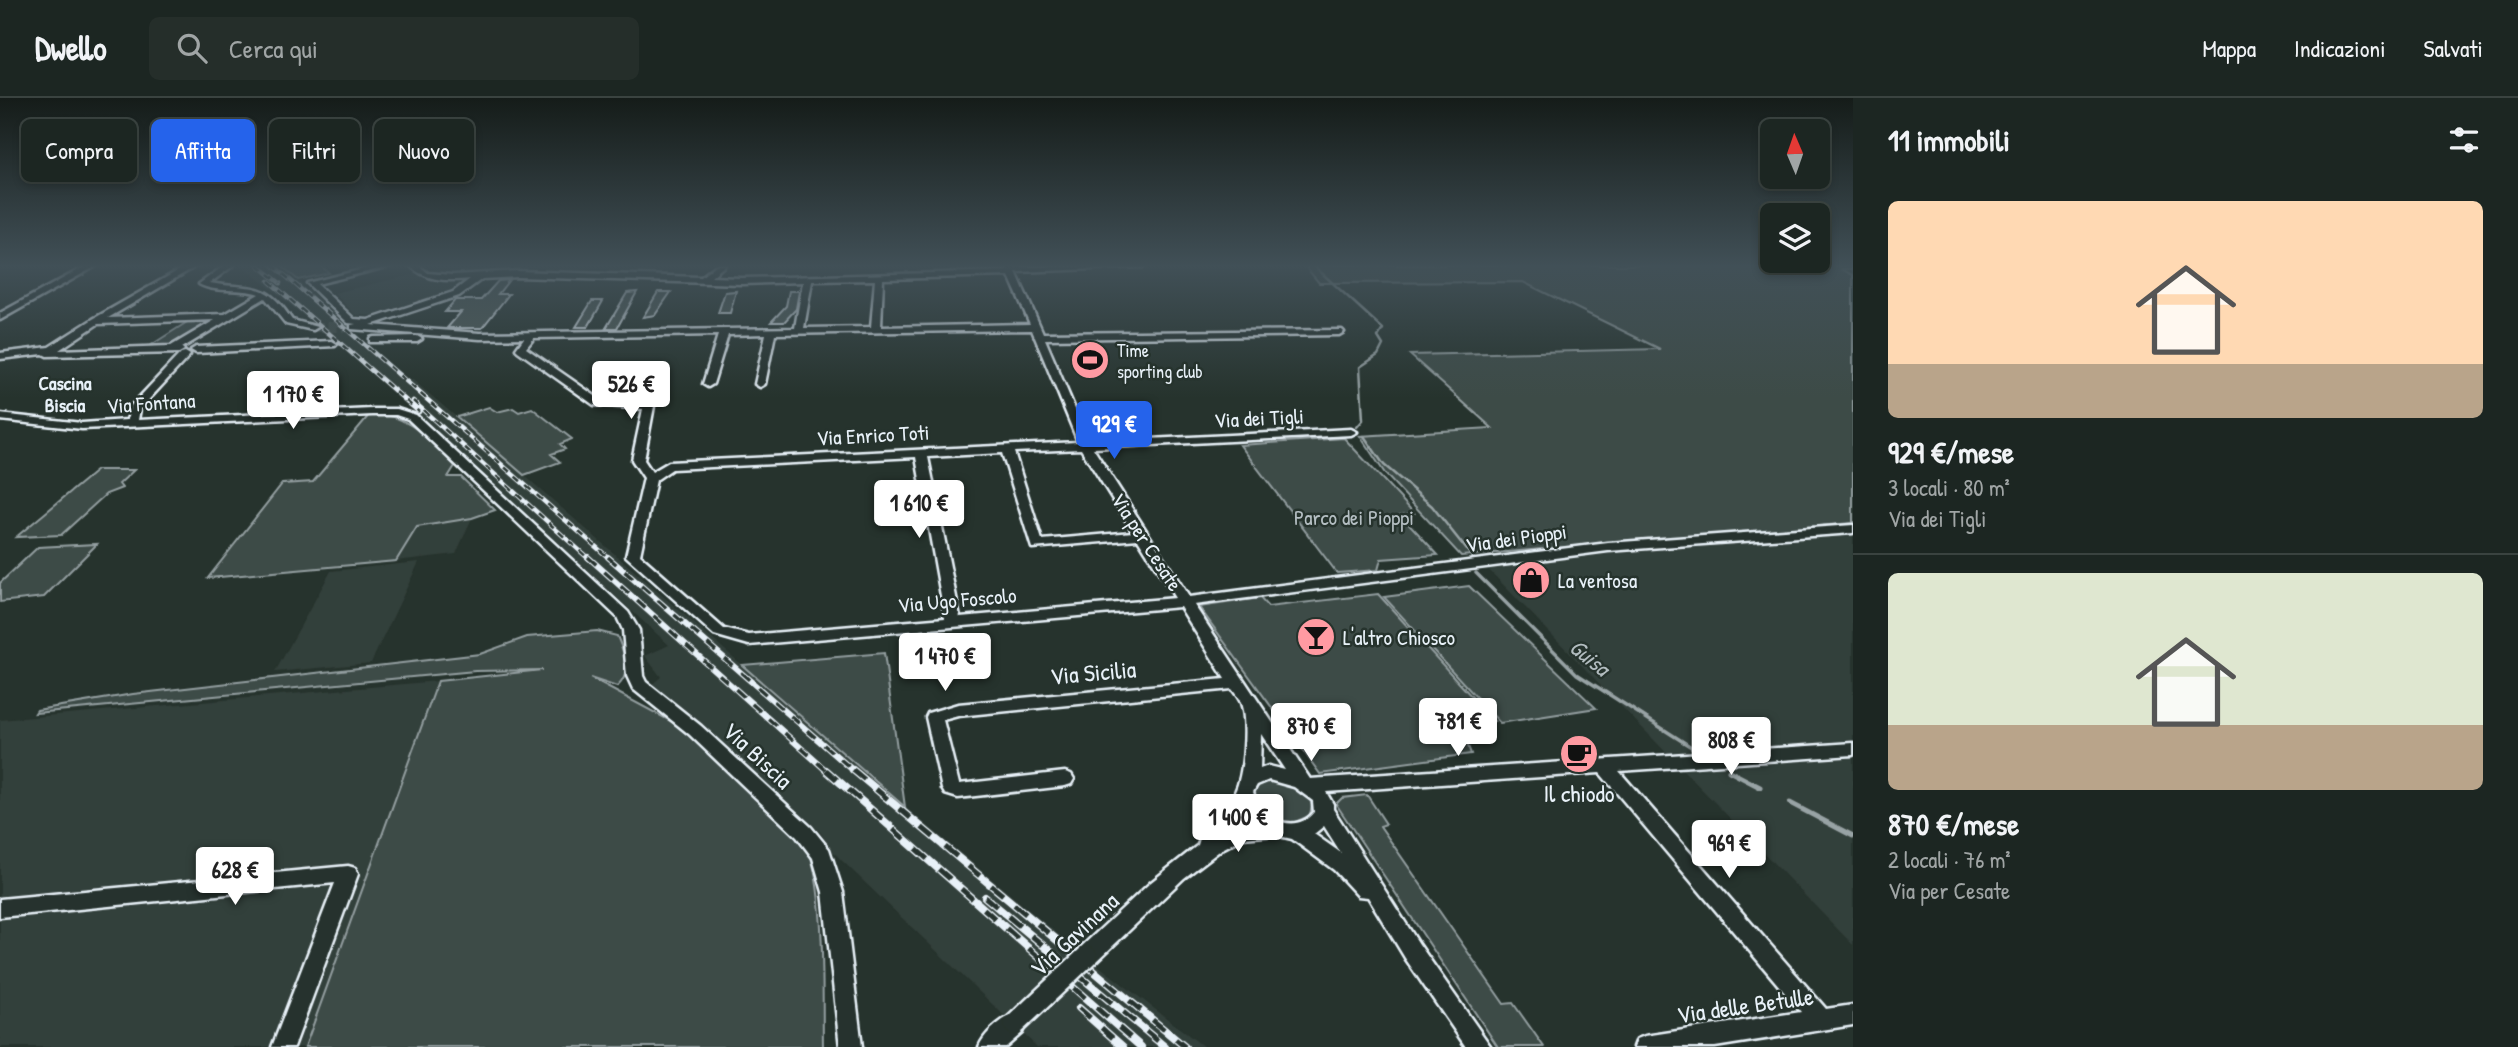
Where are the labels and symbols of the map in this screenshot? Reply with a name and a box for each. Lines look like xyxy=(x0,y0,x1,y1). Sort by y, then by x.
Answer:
north arrow xyxy=(1760,119,1830,189)
place label: Time sporting club xyxy=(1117,338,1203,384)
sports icon: Time sporting club xyxy=(1069,339,1111,381)
pin: 526 € xyxy=(582,362,680,421)
district label: Cascina Biscia xyxy=(39,370,92,418)
pin: 1 170 € xyxy=(228,372,358,431)
street label: Via Fontana xyxy=(106,385,196,421)
street label: Via dei Tigli xyxy=(1213,401,1305,435)
pin: 929 € xyxy=(1065,402,1163,461)
street label: Via Enrico Toti xyxy=(816,418,930,452)
pin: 1 610 € xyxy=(854,480,984,540)
street label: Via per Cesate xyxy=(1104,487,1190,597)
park label: Parco dei Pioppi xyxy=(1294,503,1414,532)
street label: Via dei Pioppi xyxy=(1464,517,1568,559)
shop icon: La ventosa xyxy=(1510,559,1552,601)
place label: La ventosa xyxy=(1558,566,1637,595)
street label: Via Ugo Foscolo xyxy=(897,580,1017,620)
bar icon: L'altro Chiosco xyxy=(1295,616,1337,658)
place label: L'altro Chiosco xyxy=(1343,623,1455,652)
water label: Guisa xyxy=(1563,631,1618,684)
pin: 1 470 € xyxy=(880,634,1010,693)
street label: Via Sicilia xyxy=(1049,652,1137,692)
pin: 781 € xyxy=(1409,698,1507,758)
pin: 870 € xyxy=(1262,704,1360,763)
street label: Via Biscia xyxy=(716,714,800,796)
pin: 808 € xyxy=(1682,718,1780,777)
cafe icon: Il chiodo xyxy=(1558,733,1600,775)
place label: Il chiodo xyxy=(1543,777,1615,809)
pin: 1 400 € xyxy=(1173,794,1303,854)
pin: 969 € xyxy=(1680,820,1778,880)
pin: 628 € xyxy=(186,848,284,907)
street label: Via Gavinana xyxy=(1023,885,1125,983)
street label: Via delle Betulle xyxy=(1675,980,1816,1030)

